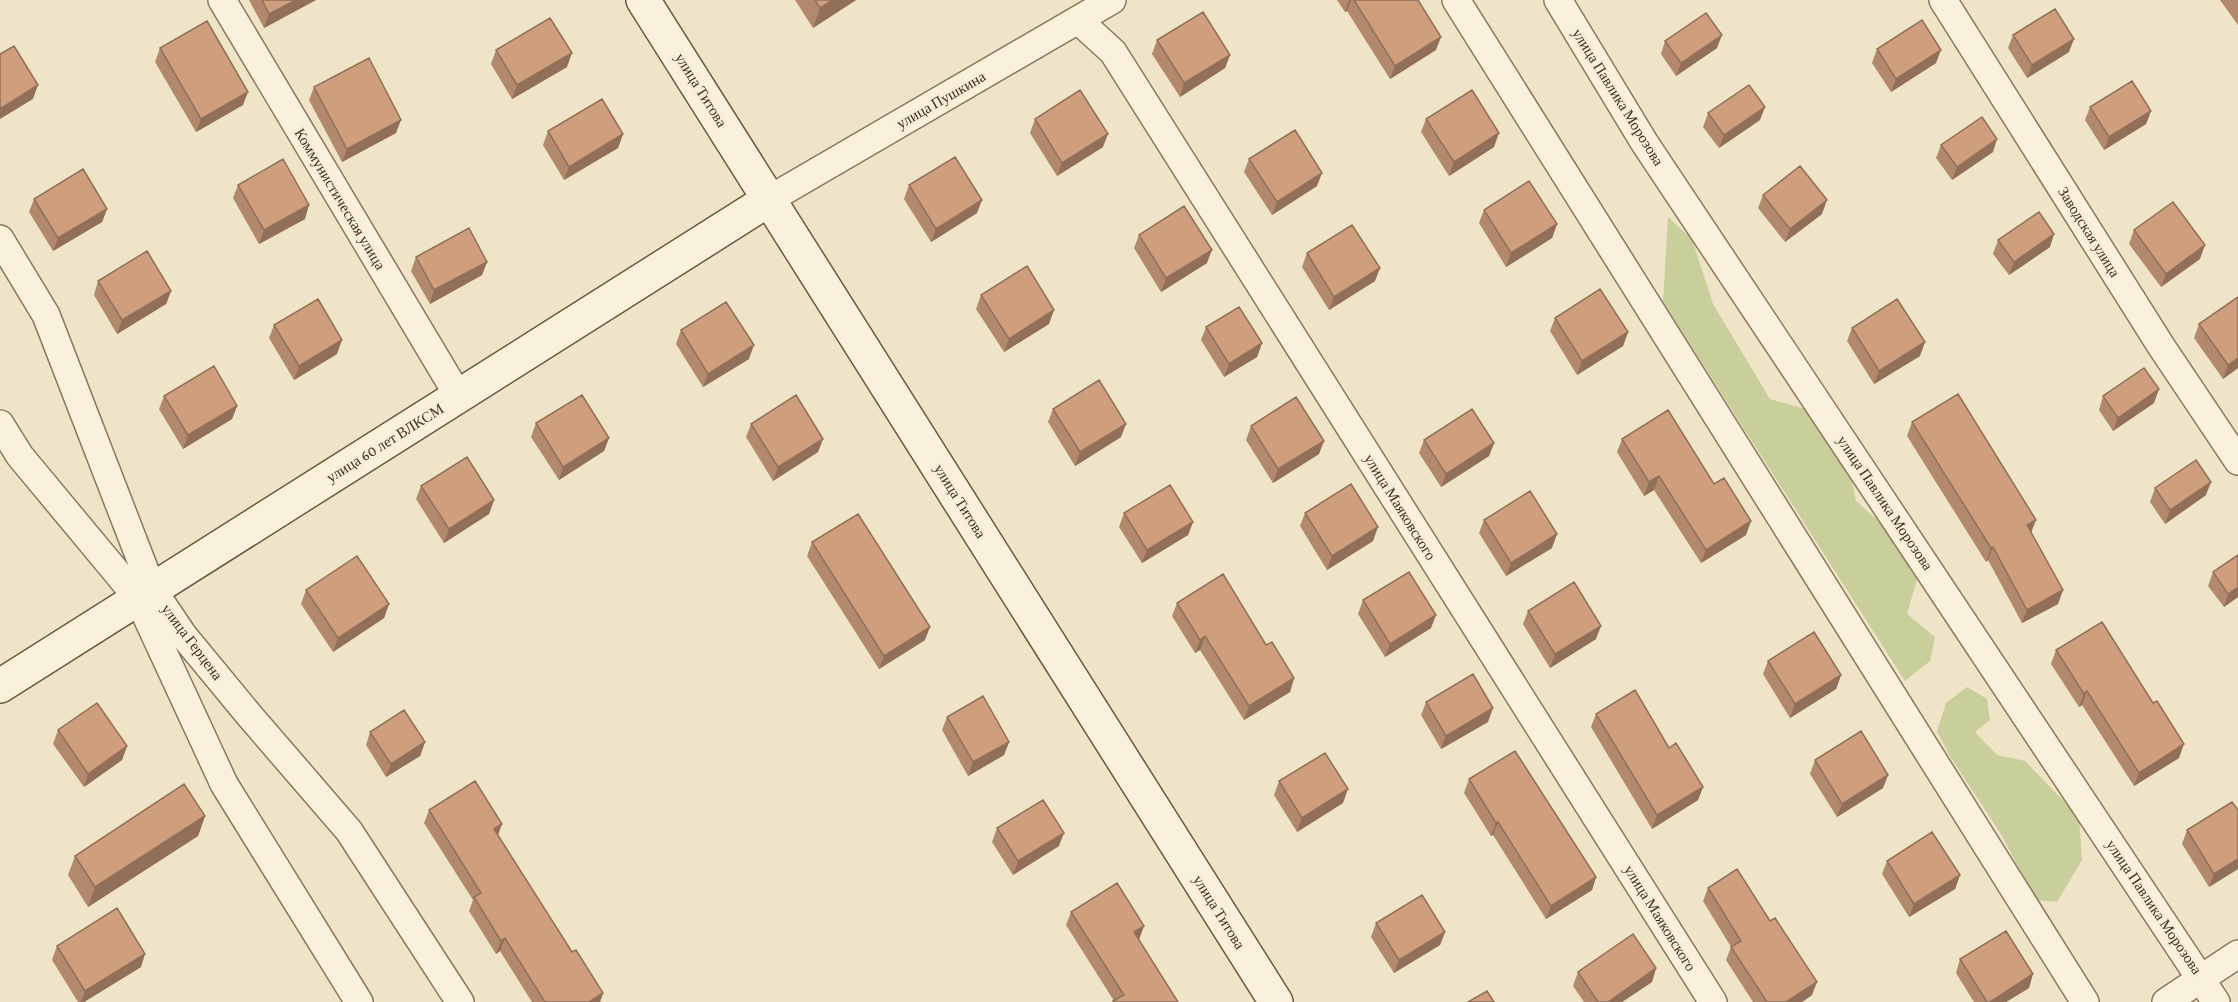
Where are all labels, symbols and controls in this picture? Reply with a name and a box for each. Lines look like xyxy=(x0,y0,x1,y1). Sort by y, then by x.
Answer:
street label: улица Павлика Морозова xyxy=(1569,25,1667,169)
street label: улица Титова xyxy=(672,50,730,130)
street label: улица Пушкина xyxy=(894,68,988,132)
street label: Коммунистическая улица xyxy=(291,125,389,273)
street label: Заводская улица xyxy=(2055,184,2123,280)
street label: улица 60 лет ВЛКСМ xyxy=(324,400,446,486)
street label: улица Павлика Морозова xyxy=(1834,433,1936,574)
street label: улица Маяковского xyxy=(1361,451,1439,563)
street label: улица Титова xyxy=(931,461,989,541)
street label: улица Герцена xyxy=(158,601,226,683)
street label: улица Павлика Морозова xyxy=(2103,837,2205,978)
street label: улица Маяковского xyxy=(1621,862,1699,974)
street label: улица Титова xyxy=(1190,872,1248,952)

